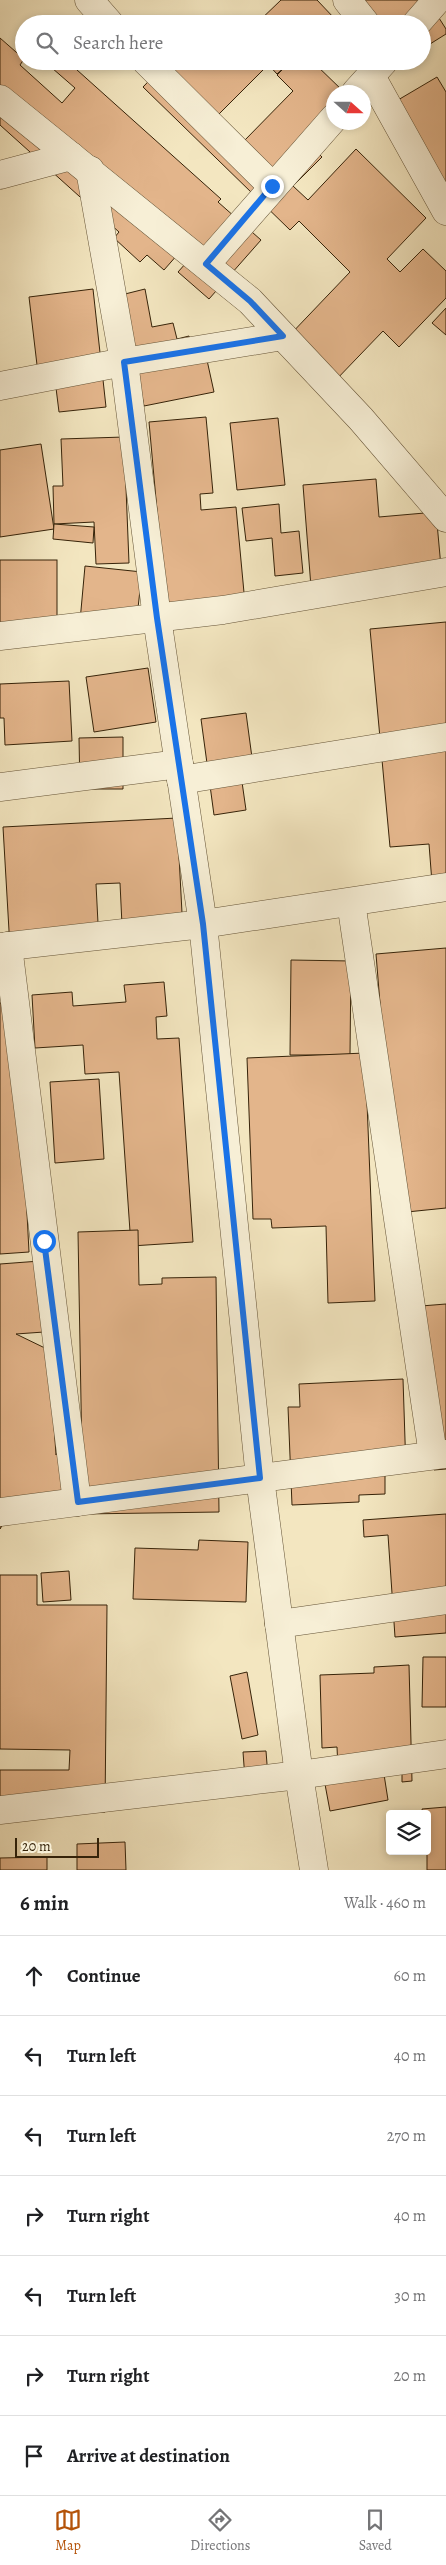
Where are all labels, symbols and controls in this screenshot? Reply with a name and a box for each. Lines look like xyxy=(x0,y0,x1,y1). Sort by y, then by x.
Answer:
search box xyxy=(15,15,431,70)
icon: search xyxy=(33,29,61,57)
text: Search here xyxy=(73,30,163,56)
north arrow xyxy=(326,85,371,130)
route end xyxy=(261,175,284,198)
route start xyxy=(33,1230,56,1253)
map controls xyxy=(386,1810,431,1855)
button: layers xyxy=(386,1810,431,1855)
scale bar xyxy=(15,1835,99,1858)
text: 20 m xyxy=(22,1837,51,1856)
text: 6 min xyxy=(20,1889,69,1917)
text: Walk · 460 m xyxy=(344,1892,426,1914)
icon: ahead xyxy=(20,1962,48,1990)
text: Continue xyxy=(67,1963,141,1989)
text: 60 m xyxy=(394,1965,426,1987)
icon: left xyxy=(20,2042,48,2070)
text: Turn left xyxy=(67,2043,136,2069)
text: 40 m xyxy=(394,2045,426,2067)
icon: left xyxy=(20,2122,48,2150)
text: Turn left xyxy=(67,2123,136,2149)
text: 270 m xyxy=(387,2125,426,2147)
icon: right xyxy=(20,2202,48,2230)
text: Turn right xyxy=(67,2203,149,2229)
text: 40 m xyxy=(394,2205,426,2227)
icon: left xyxy=(20,2282,48,2310)
text: Turn left xyxy=(67,2283,136,2309)
text: 30 m xyxy=(394,2285,426,2307)
icon: right xyxy=(20,2362,48,2390)
text: Turn right xyxy=(67,2363,149,2389)
text: 20 m xyxy=(393,2365,426,2387)
icon: arrive xyxy=(20,2442,48,2470)
text: Arrive at destination xyxy=(67,2443,230,2469)
tab: Map xyxy=(54,2506,82,2555)
tab: Directions xyxy=(190,2506,250,2555)
tab: Saved xyxy=(359,2506,392,2555)

